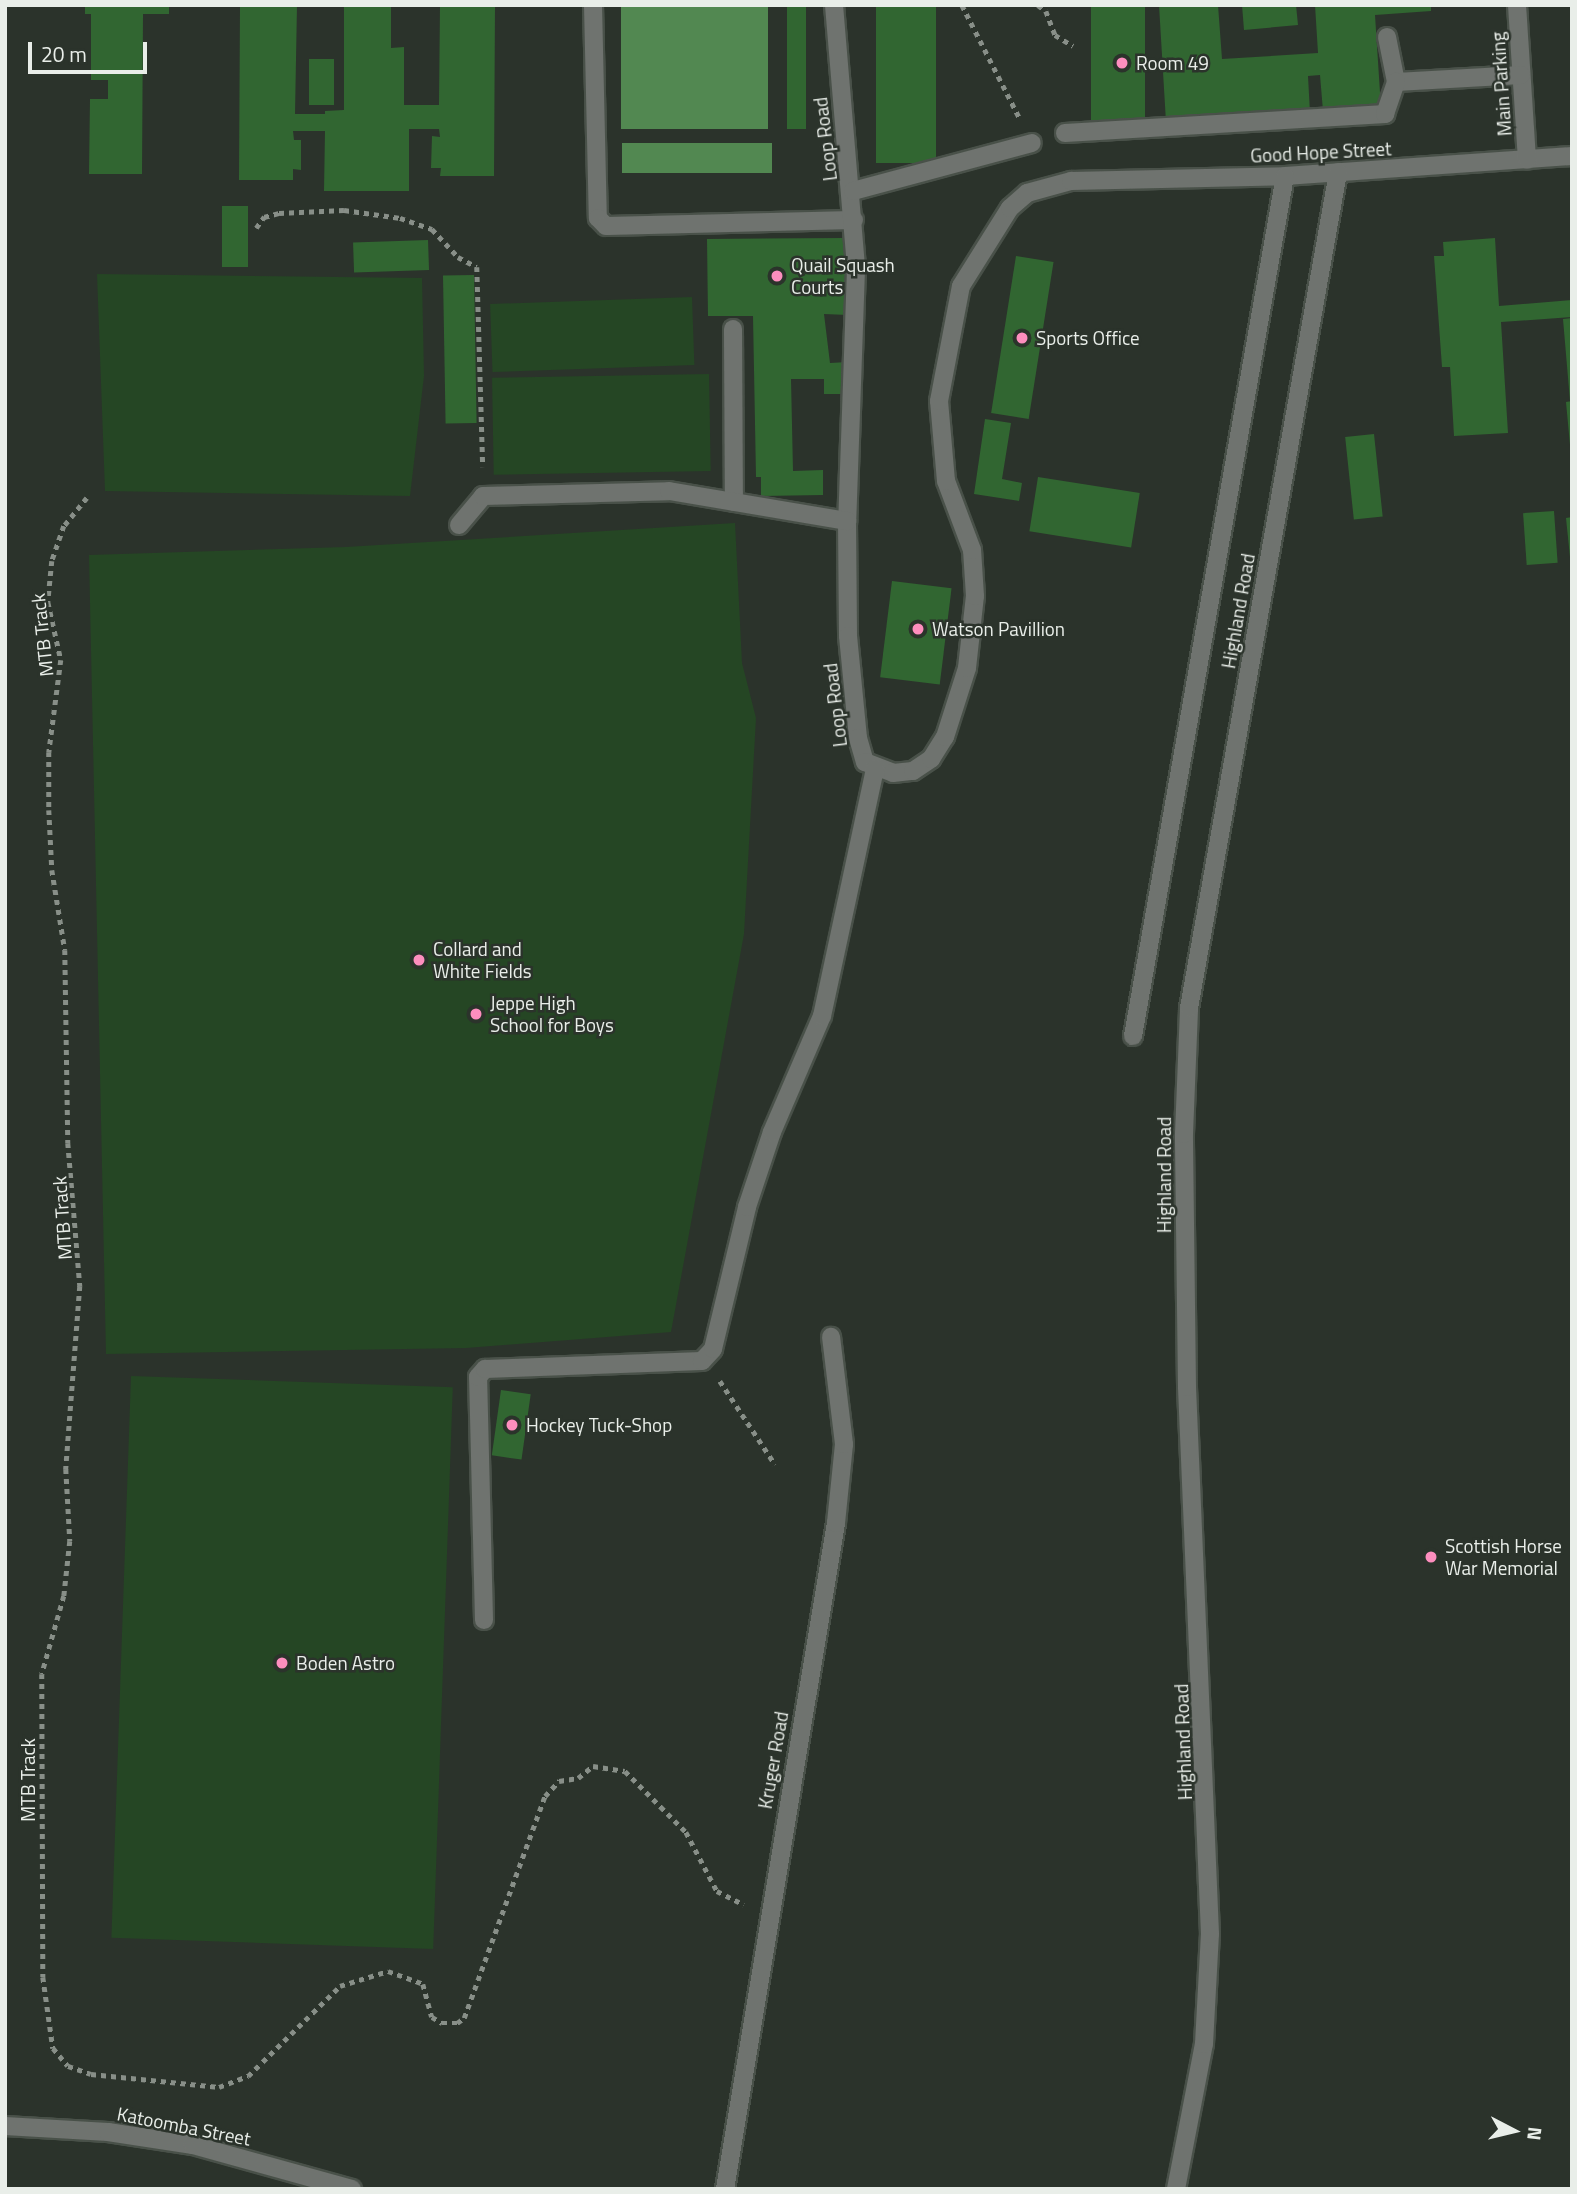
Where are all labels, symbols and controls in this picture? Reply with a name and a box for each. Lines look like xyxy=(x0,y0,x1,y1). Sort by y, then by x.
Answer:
scale bar xyxy=(32,28,150,72)
street label: Main Parking xyxy=(1486,31,1516,137)
text: 20 m xyxy=(41,38,87,70)
place label: Room 49 xyxy=(1136,52,1209,74)
marker: Room 49 xyxy=(1114,55,1130,71)
street label: Loop Road xyxy=(809,96,841,182)
street label: Good Hope Street xyxy=(1250,137,1392,167)
place label: Quail Squash Courts xyxy=(791,254,895,298)
marker: Quail Squash Courts xyxy=(769,268,785,284)
place label: Sports Office xyxy=(1036,327,1140,349)
marker: Sports Office xyxy=(1014,330,1030,346)
street label: Highland Road xyxy=(1217,552,1259,670)
street label: MTB Track xyxy=(26,592,58,678)
place label: Watson Pavillion xyxy=(932,618,1065,640)
marker: Watson Pavillion xyxy=(910,621,926,637)
street label: Loop Road xyxy=(819,662,851,748)
place label: Collard and White Fields xyxy=(433,938,532,982)
marker: Collard and White Fields xyxy=(411,952,427,968)
place label: Jeppe High School for Boys xyxy=(490,992,614,1036)
marker: Jeppe High School for Boys xyxy=(468,1006,484,1022)
street label: Highland Road xyxy=(1153,1117,1175,1233)
street label: MTB Track xyxy=(48,1175,76,1261)
place label: Hockey Tuck-Shop xyxy=(526,1414,672,1436)
marker: Hockey Tuck-Shop xyxy=(504,1417,520,1433)
place label: Scottish Horse War Memorial xyxy=(1445,1535,1562,1579)
marker: Scottish Horse War Memorial xyxy=(1423,1549,1439,1565)
place label: Boden Astro xyxy=(296,1652,395,1674)
marker: Boden Astro xyxy=(274,1655,290,1671)
street label: Highland Road xyxy=(1170,1683,1196,1801)
street label: Kruger Road xyxy=(753,1709,793,1811)
street label: MTB Track xyxy=(17,1738,39,1822)
north arrow xyxy=(1479,2096,1549,2166)
street label: Katoomba Street xyxy=(115,2102,253,2150)
text: N xyxy=(1520,2125,1551,2142)

